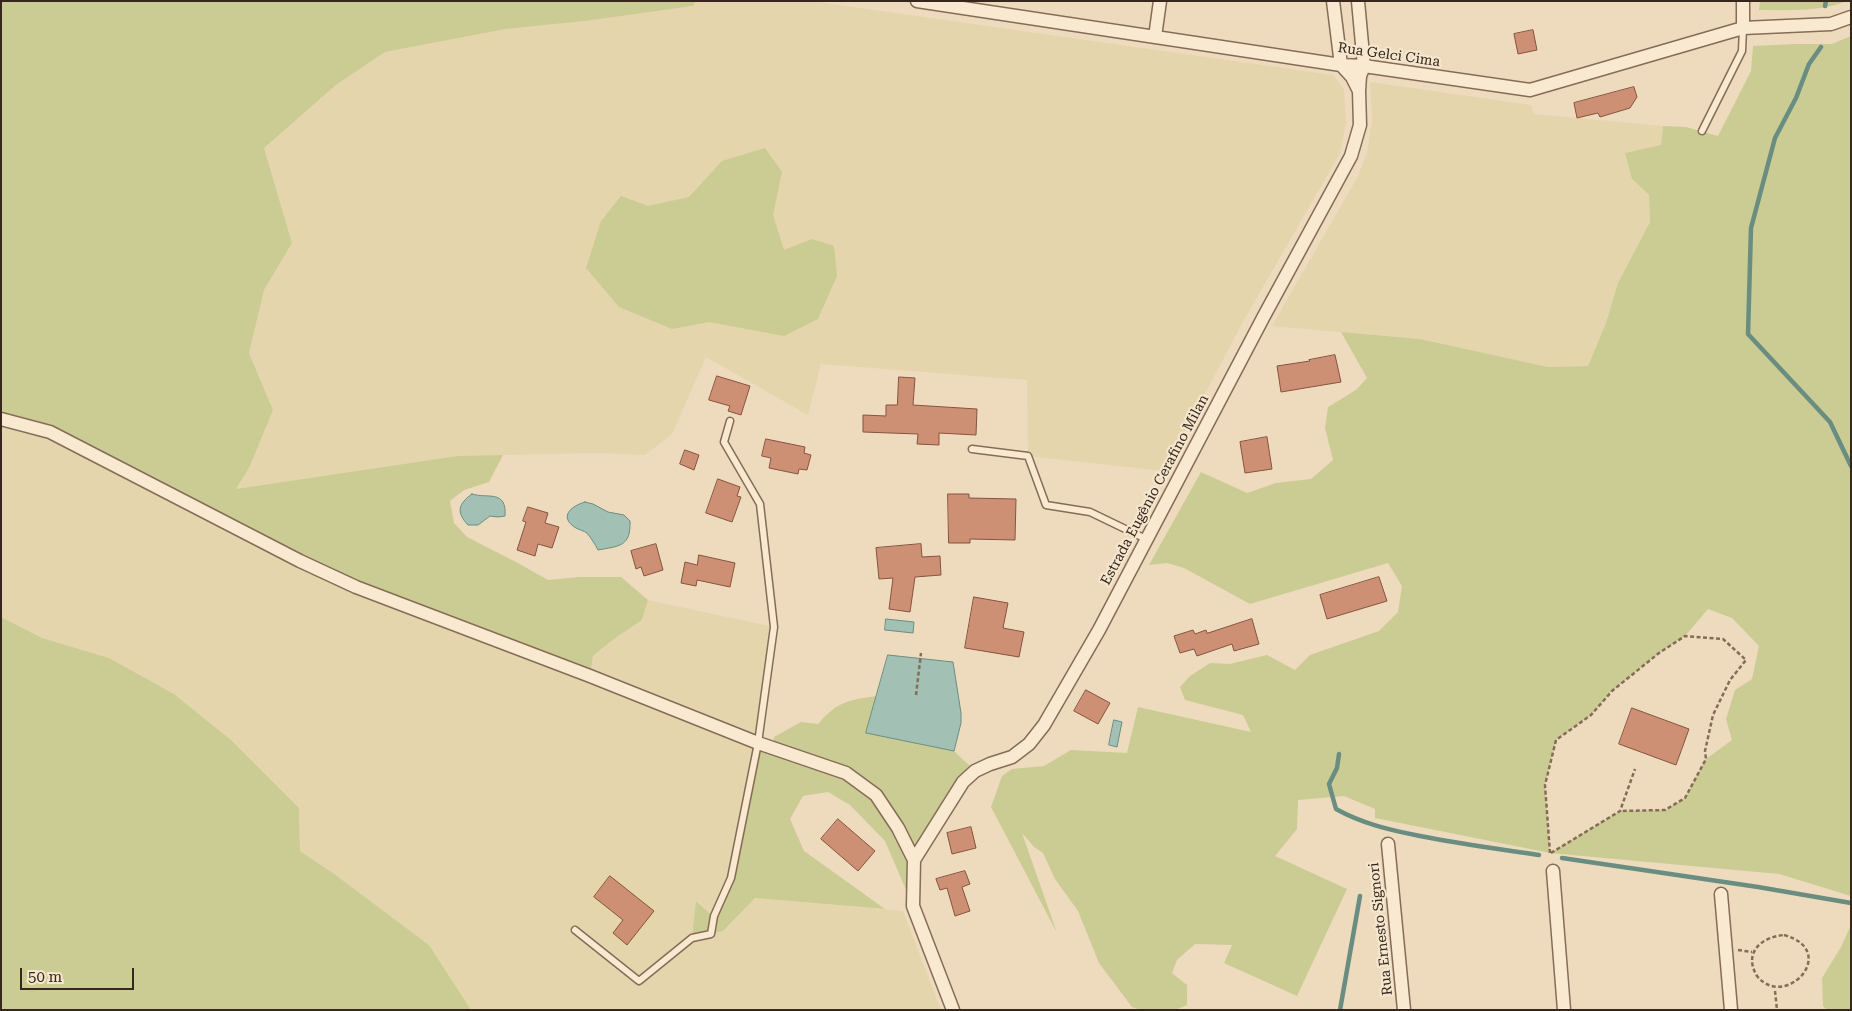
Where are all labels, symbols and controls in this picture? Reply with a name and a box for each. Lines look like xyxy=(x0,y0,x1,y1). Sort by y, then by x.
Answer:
street label: Rua Gelci Cima xyxy=(1337,40,1441,70)
street label: Estrada Eugênio Cerafino Milan xyxy=(1098,392,1212,588)
street label: Rua Ernesto Signori xyxy=(1366,862,1396,996)
scale bar xyxy=(22,958,136,990)
text: 50 m xyxy=(28,968,62,986)

